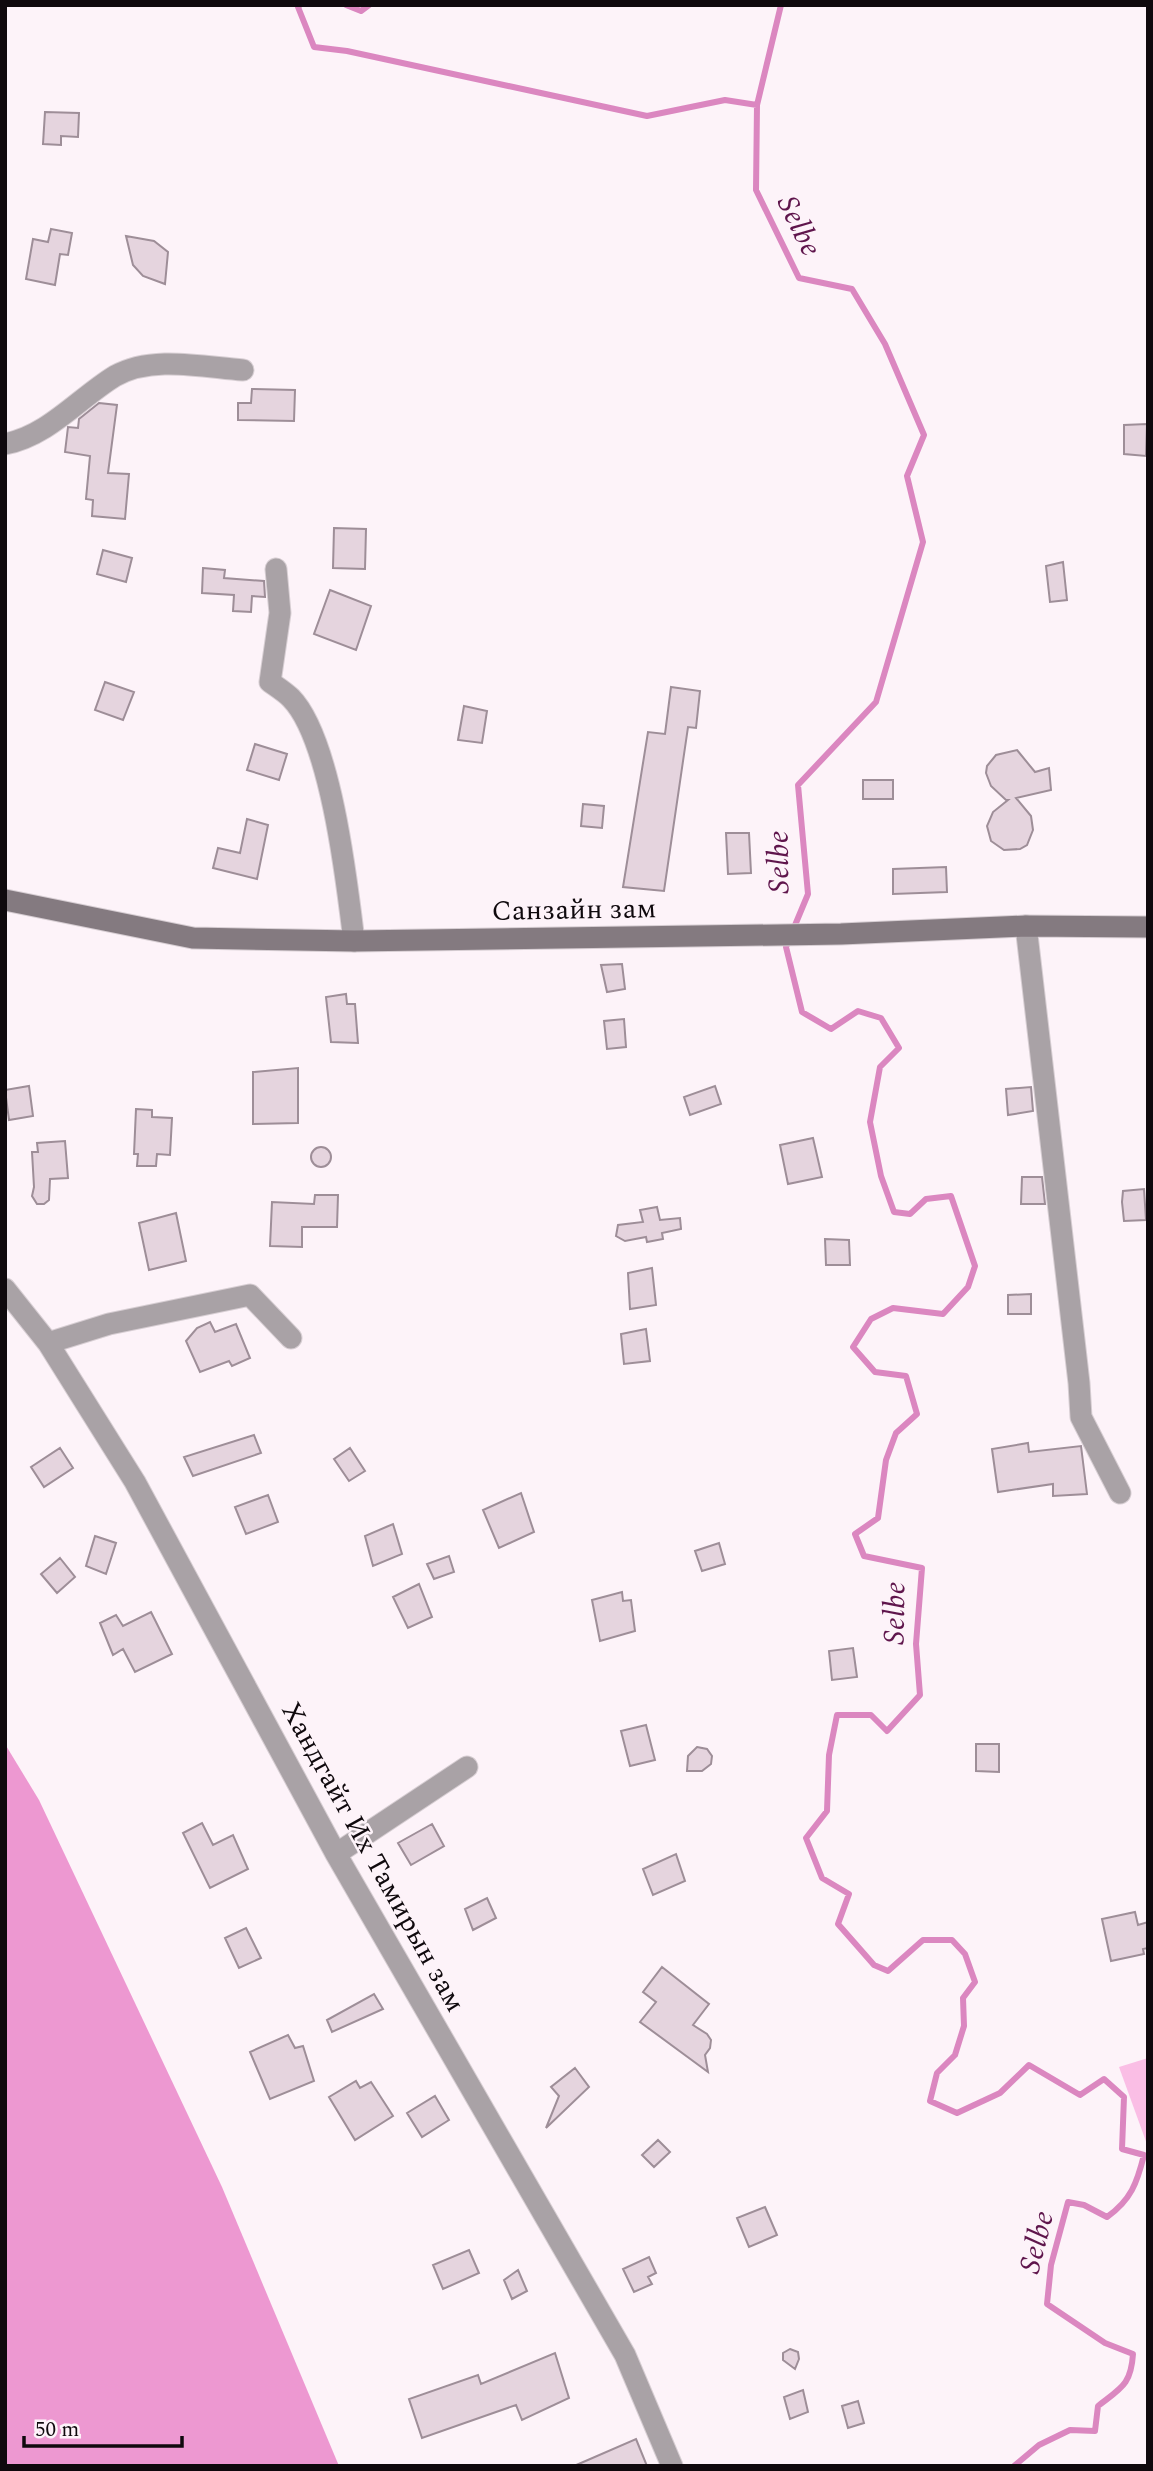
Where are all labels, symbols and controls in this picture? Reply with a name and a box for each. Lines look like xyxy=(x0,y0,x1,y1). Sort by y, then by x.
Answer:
water label: Selbe xyxy=(764,188,834,264)
water label: Selbe xyxy=(755,830,803,894)
street label: Санзайн зам xyxy=(491,887,657,933)
water label: Selbe xyxy=(871,1581,919,1645)
street label: Хандгайт Их Тамирын зам xyxy=(270,1694,476,2020)
water label: Selbe xyxy=(1007,2206,1067,2278)
scale bar xyxy=(24,2404,182,2448)
text: 50 m xyxy=(35,2414,79,2446)

